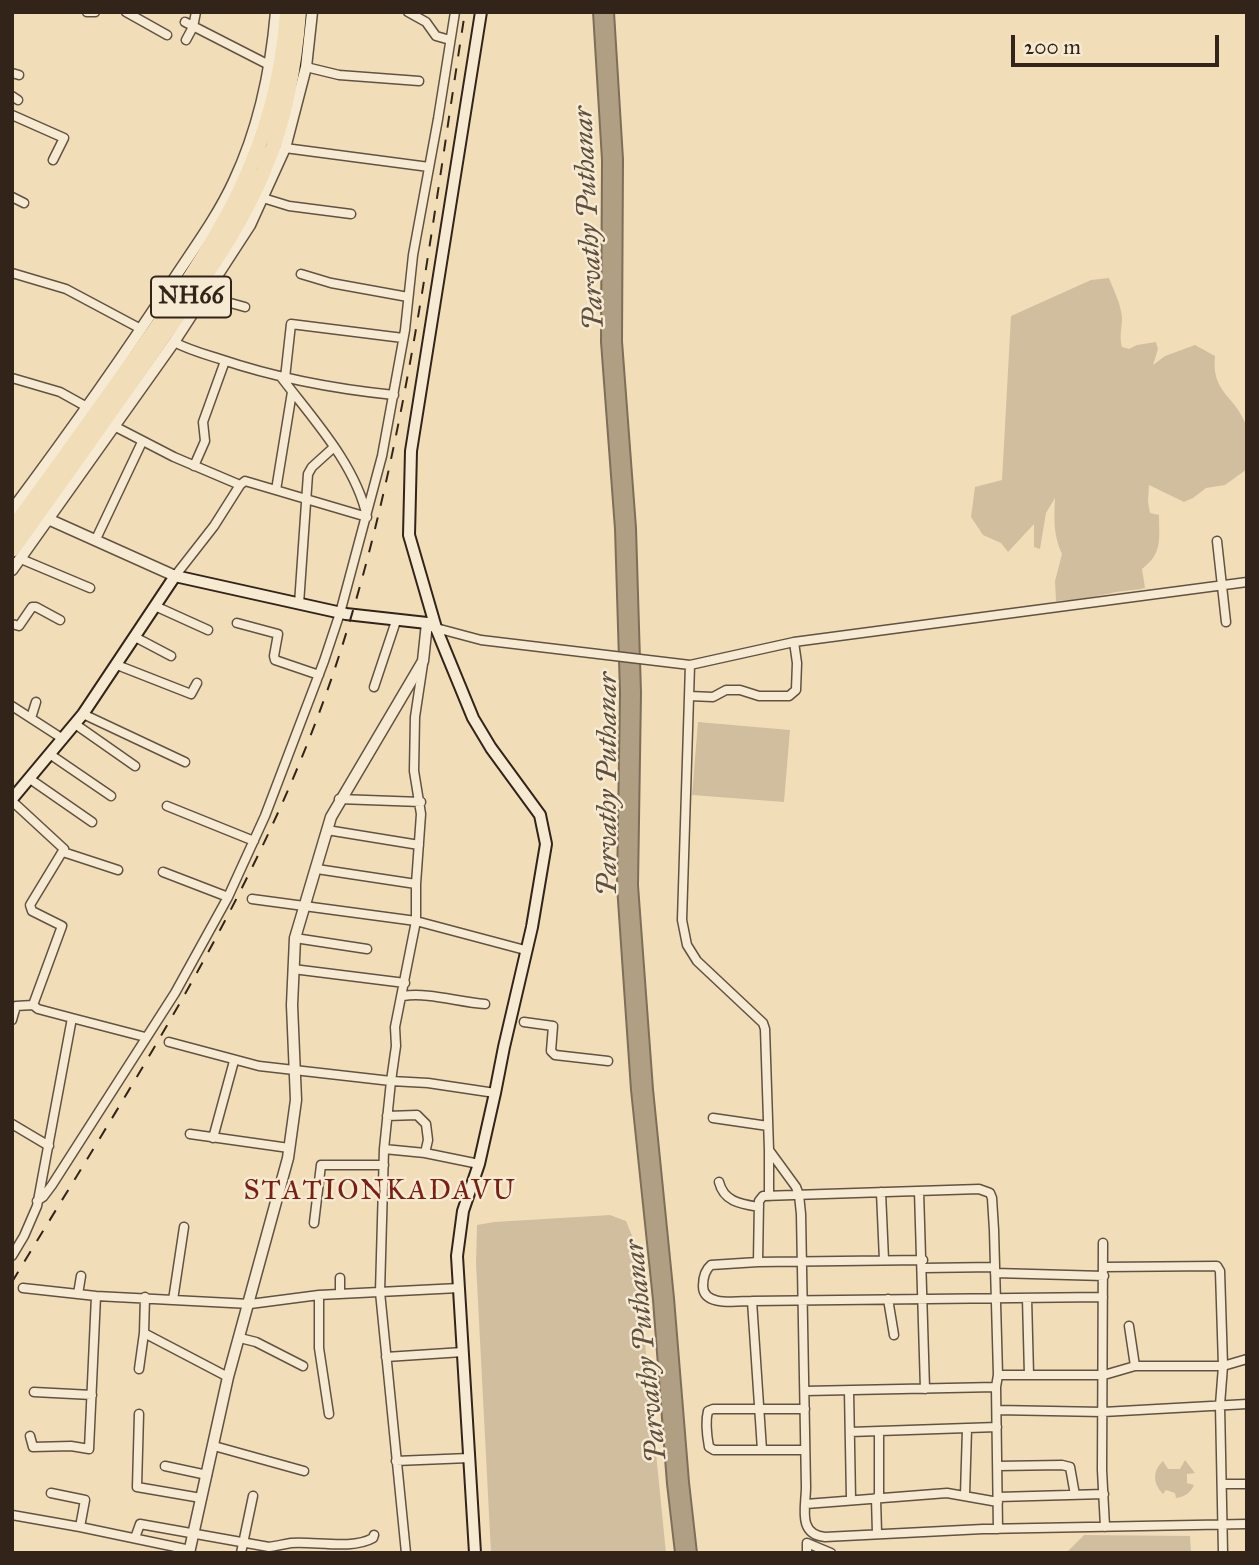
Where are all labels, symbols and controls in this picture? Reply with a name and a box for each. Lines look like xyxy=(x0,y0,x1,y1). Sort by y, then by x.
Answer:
scale bar xyxy=(1014,21,1222,65)
text: 200 m xyxy=(1024,34,1081,60)
water label: Parvathy Puthanar xyxy=(567,105,613,331)
road number: NH66 xyxy=(151,276,231,318)
water label: Parvathy Puthanar xyxy=(592,672,626,896)
district label: STATIONKADAVU xyxy=(245,1175,515,1209)
water label: Parvathy Puthanar xyxy=(619,1238,675,1464)

